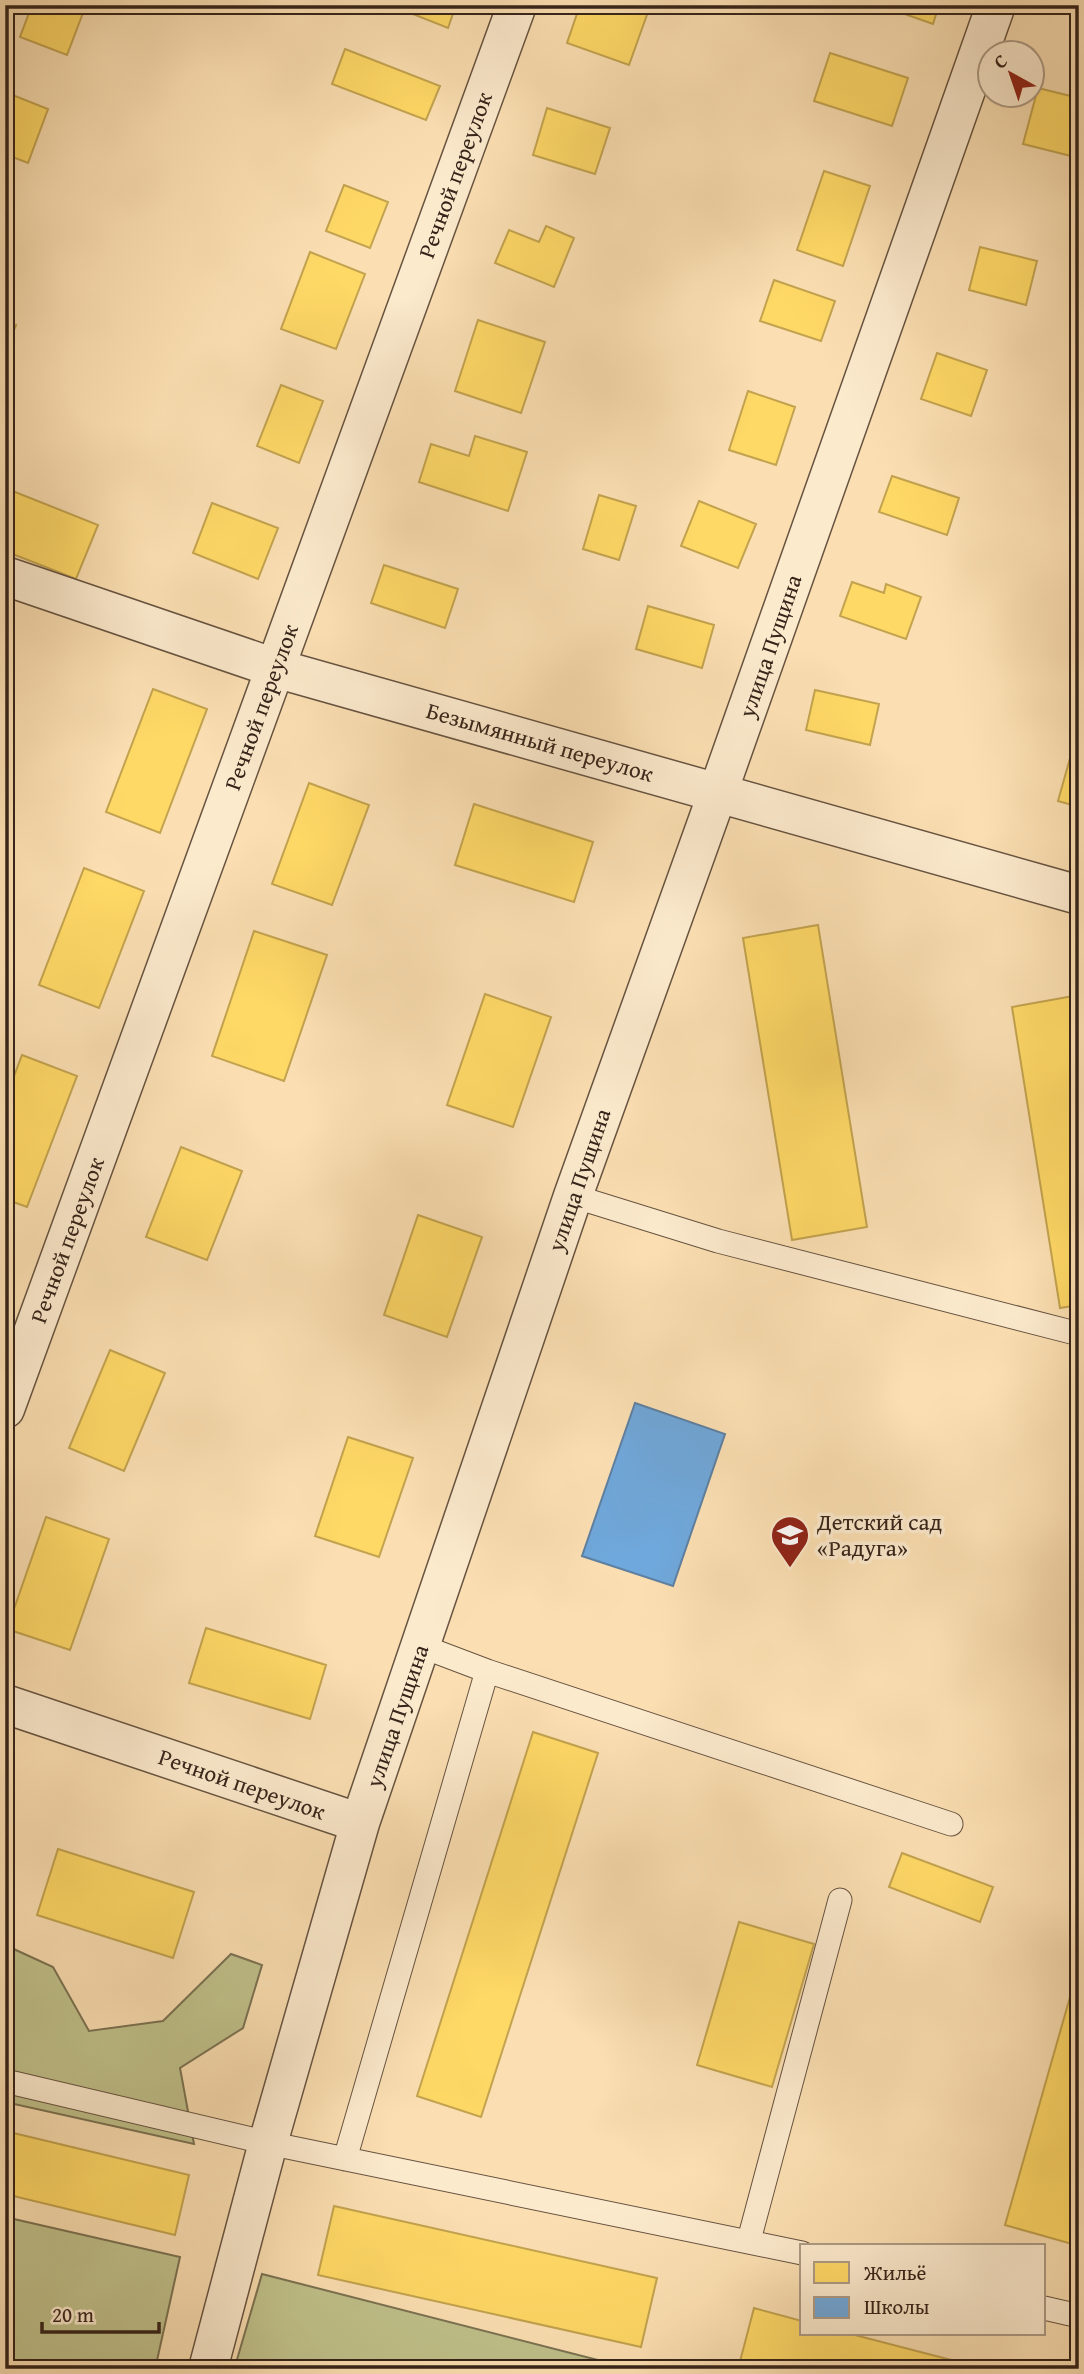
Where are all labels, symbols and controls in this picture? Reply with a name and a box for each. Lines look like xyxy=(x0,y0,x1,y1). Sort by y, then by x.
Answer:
north arrow xyxy=(976,38,1046,108)
text: С xyxy=(987,47,1013,75)
street label: Речной переулок xyxy=(409,87,500,262)
street label: улица Пущина xyxy=(729,570,809,723)
street label: Речной переулок xyxy=(215,619,306,794)
street label: Безымянный переулок xyxy=(423,693,657,790)
street label: улица Пущина xyxy=(538,1104,618,1257)
street label: Речной переулок xyxy=(21,1152,112,1327)
place label: Детский сад «Радуга» xyxy=(816,1505,942,1564)
school or university icon: Детский сад «Радуга» xyxy=(769,1514,811,1569)
street label: улица Пущина xyxy=(356,1640,436,1793)
street label: Речной переулок xyxy=(154,1740,330,1828)
legend xyxy=(800,2244,1046,2336)
text: Жильё xyxy=(863,2257,927,2288)
scale bar xyxy=(42,2290,159,2334)
text: Школы xyxy=(864,2291,930,2322)
text: 20 m xyxy=(52,2299,94,2330)

